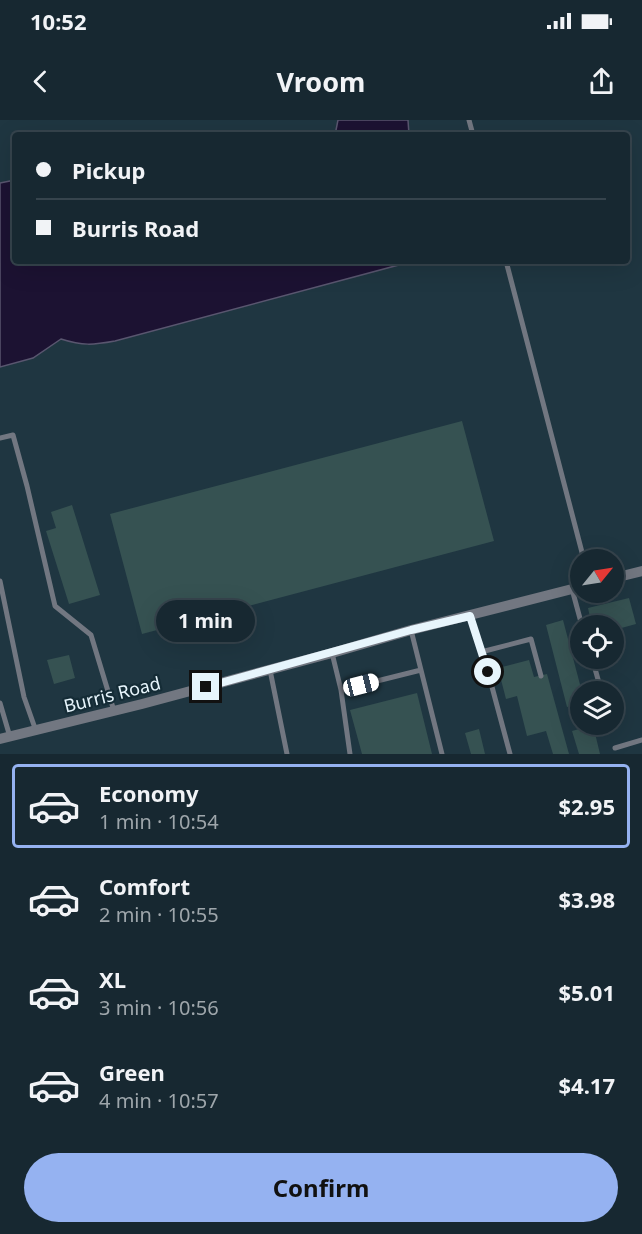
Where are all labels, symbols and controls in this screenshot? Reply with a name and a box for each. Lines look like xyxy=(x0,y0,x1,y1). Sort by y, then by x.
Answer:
text: 10:52 xyxy=(30,6,87,36)
text: Vroom xyxy=(277,63,365,100)
icon: back xyxy=(24,65,57,98)
icon: share xyxy=(585,65,618,98)
text: Pickup xyxy=(72,155,145,185)
text: Burris Road xyxy=(72,213,199,243)
north arrow xyxy=(570,549,624,603)
map controls xyxy=(570,549,624,735)
callout: 1 min xyxy=(156,600,256,642)
text: 1 min xyxy=(178,607,233,634)
button: locate xyxy=(570,615,624,669)
route start xyxy=(474,658,501,685)
street label: Burris Road xyxy=(61,670,163,718)
car xyxy=(341,672,381,698)
route end xyxy=(192,673,219,700)
button: layers xyxy=(570,681,624,735)
text: Economy xyxy=(99,778,198,808)
icon: car xyxy=(27,779,81,833)
text: $2.95 xyxy=(558,791,615,821)
text: 1 min · 10:54 xyxy=(99,808,219,835)
text: Comfort xyxy=(99,871,190,901)
icon: car xyxy=(27,872,81,926)
text: $3.98 xyxy=(558,884,615,914)
text: 2 min · 10:55 xyxy=(99,901,219,928)
text: XL xyxy=(99,964,126,994)
icon: car xyxy=(27,965,81,1019)
text: $5.01 xyxy=(558,977,615,1007)
text: 3 min · 10:56 xyxy=(99,994,219,1021)
text: Green xyxy=(99,1057,165,1087)
icon: car xyxy=(27,1058,81,1112)
text: $4.17 xyxy=(558,1070,615,1100)
text: 4 min · 10:57 xyxy=(99,1087,219,1114)
button: Confirm xyxy=(24,1153,618,1222)

